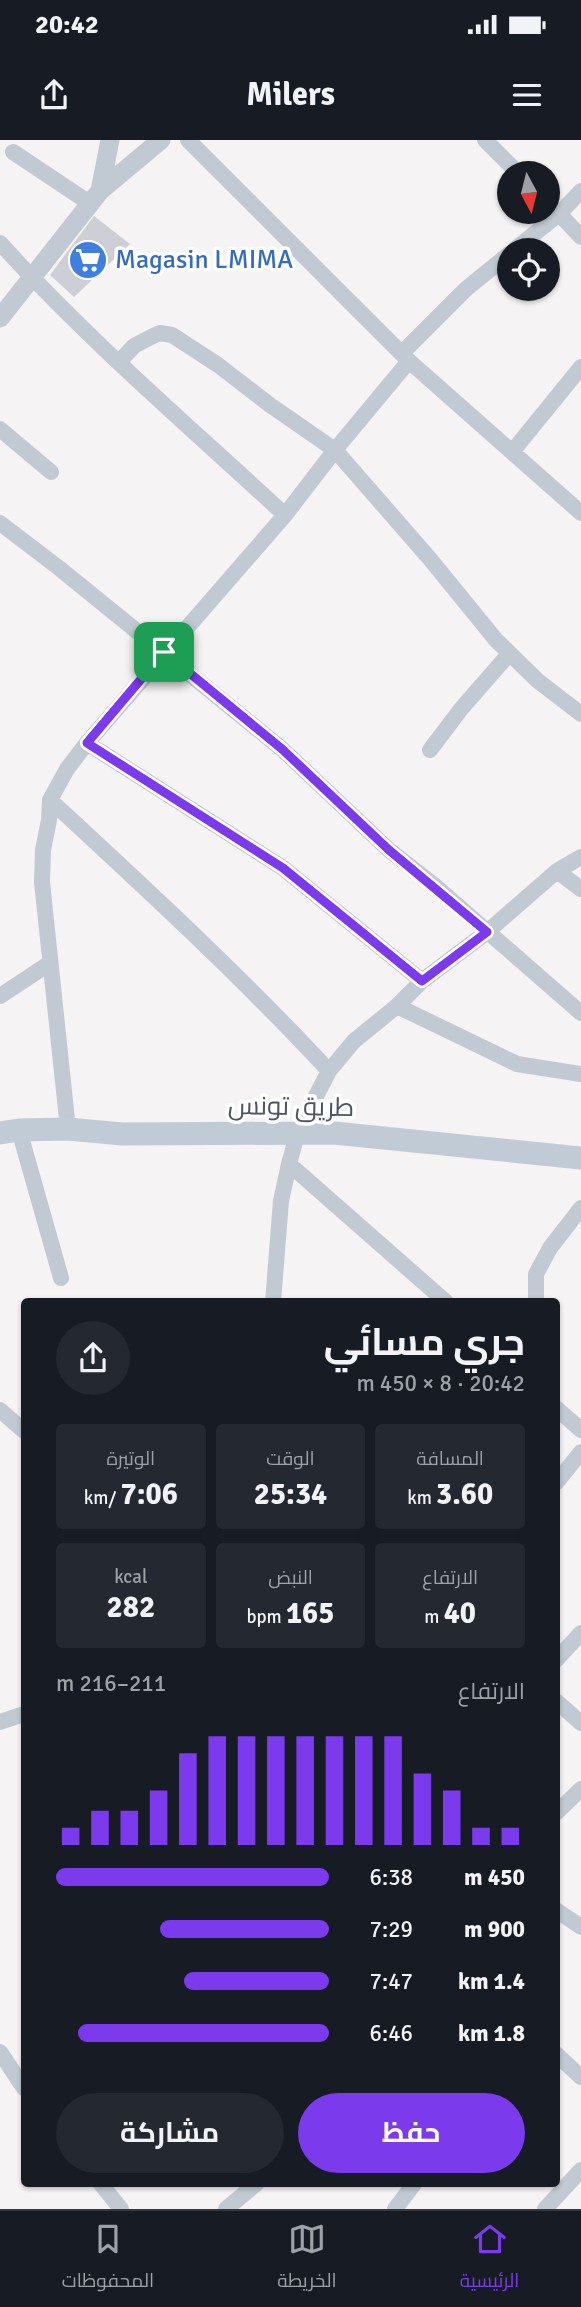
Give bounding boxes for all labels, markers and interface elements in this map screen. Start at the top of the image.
text: 20:42 [35,9,99,41]
text: Milers [246,75,335,114]
icon: share [35,76,73,114]
icon: menu [508,76,546,114]
north arrow [497,161,560,224]
map controls [497,161,560,301]
button: locate [497,238,560,301]
supermarket icon: Magasin LMIMA [67,239,109,281]
place label: Magasin LMIMA [115,244,293,276]
pin [134,622,194,682]
icon: arrive [145,633,183,671]
street label: طريق تونس [227,1090,355,1124]
text: جري مسائي [324,1319,525,1366]
button: share [56,1321,130,1395]
text: 20:42 · 8 × 450 m [356,1369,525,1398]
text: الوتيرة [106,1447,155,1471]
text: الوقت [266,1447,315,1471]
text: المسافة [416,1447,484,1471]
text: 7:06 [121,1476,178,1513]
text: 25:34 [254,1476,327,1513]
text: 3.60 [436,1476,493,1513]
text: /km [84,1486,121,1510]
text: km [407,1486,436,1510]
text: kcal [114,1565,148,1589]
text: النبض [268,1566,313,1590]
text: الارتفاع [422,1566,478,1590]
text: 282 [107,1589,155,1626]
text: 165 [286,1595,335,1632]
text: 40 [444,1595,476,1632]
text: bpm [246,1605,286,1629]
text: m [424,1605,444,1629]
text: 211–216 m [56,1669,166,1698]
text: الارتفاع [458,1677,525,1706]
text: 6:38 [370,1863,413,1892]
text: 450 m [464,1863,525,1892]
text: 7:29 [370,1915,413,1944]
text: 900 m [464,1915,525,1944]
text: 7:47 [370,1967,413,1996]
text: 1.4 km [458,1967,525,1996]
text: 6:46 [370,2019,413,2048]
text: 1.8 km [458,2019,525,2048]
button: مشاركة [56,2093,284,2173]
button: حفظ [298,2093,525,2173]
tab: المحفوظات [62,2220,154,2298]
tab: الخريطة [277,2220,337,2298]
tab: الرئيسية [460,2220,519,2298]

